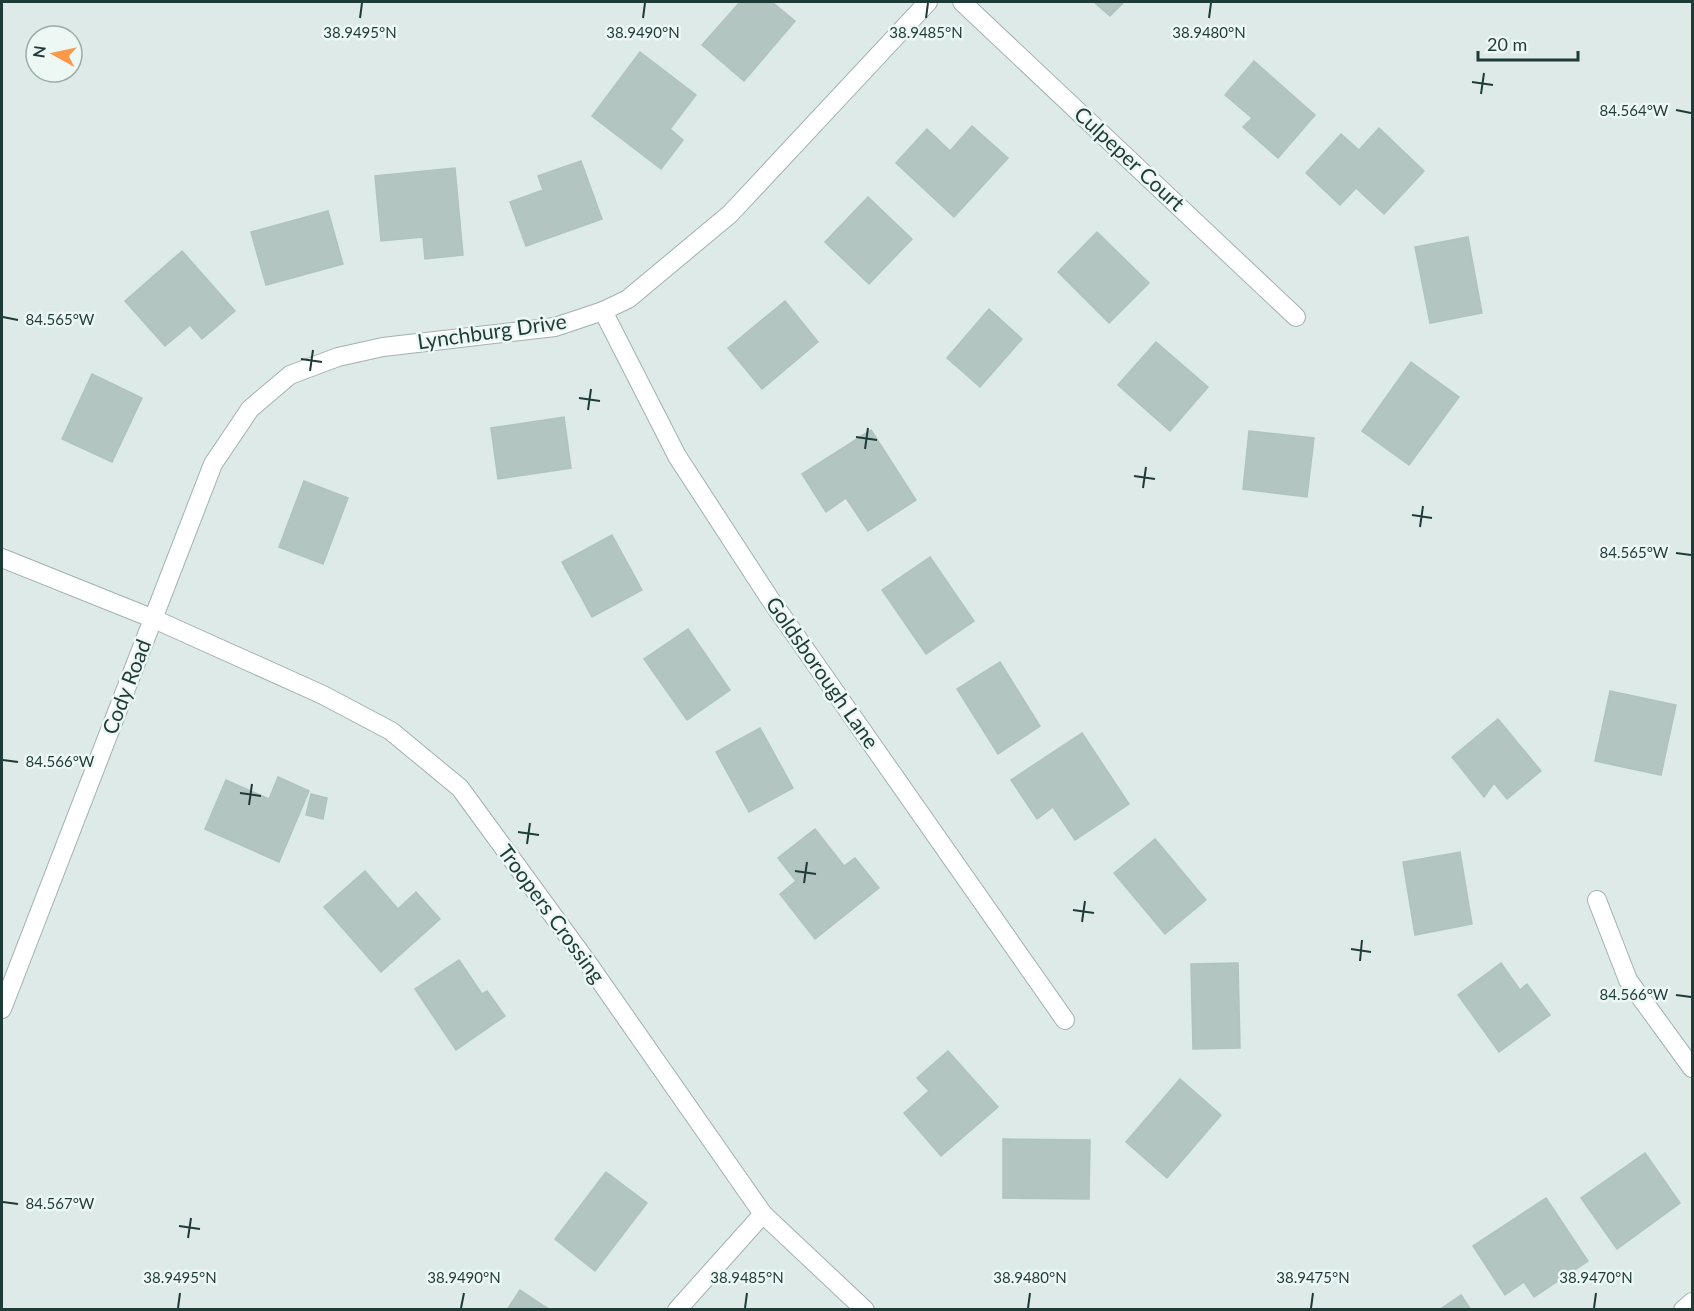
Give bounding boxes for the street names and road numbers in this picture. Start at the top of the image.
street label: Culpeper Court [1070,101,1191,216]
street label: Lynchburg Drive [416,308,568,353]
street label: Goldsborough Lane [762,591,885,753]
street label: Cody Road [96,635,155,738]
street label: Troopers Crossing [494,839,611,987]

